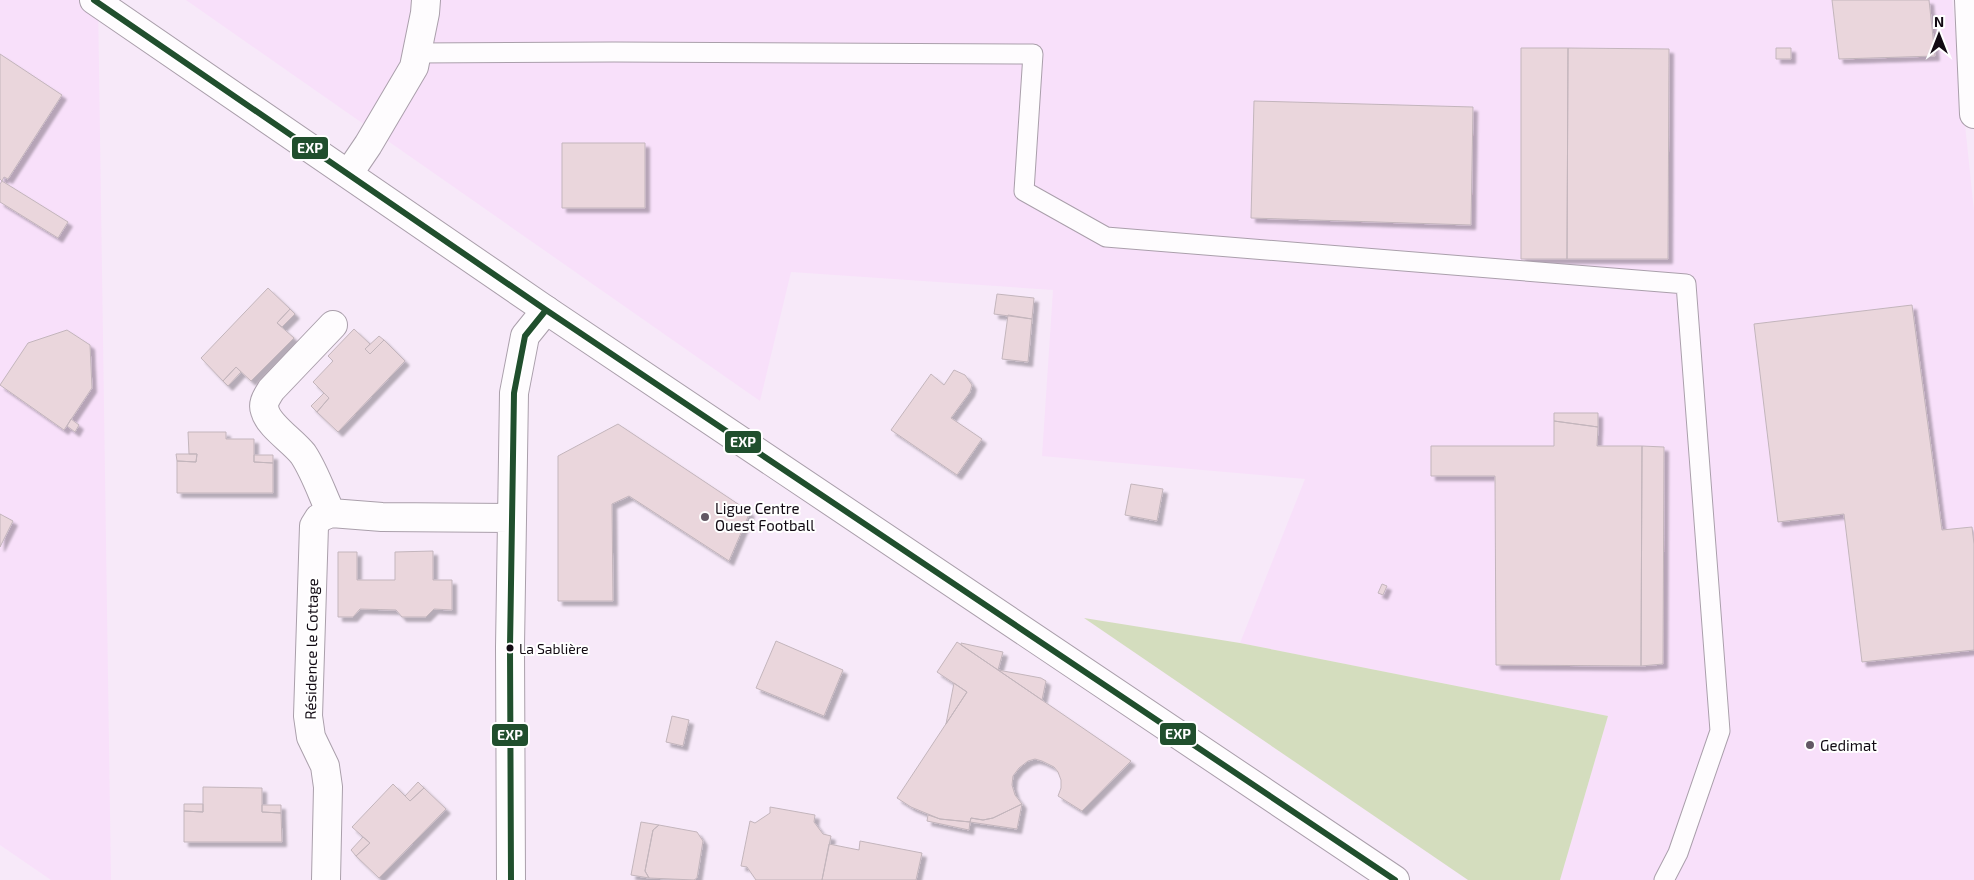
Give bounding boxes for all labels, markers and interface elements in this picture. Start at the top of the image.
north arrow [1914,10,1964,60]
text: N [1934,13,1944,30]
line badge: EXP [291,136,329,160]
text: EXP [297,139,323,156]
line badge: EXP [724,430,762,454]
text: EXP [730,433,756,450]
place label: Ligue Centre Ouest Football [715,499,815,534]
marker: Ligue Centre Ouest Football [699,511,711,523]
street label: Résidence le Cottage [301,578,321,720]
place label: La Sablière [519,640,589,657]
marker: La Sablière [505,643,515,653]
line badge: EXP [1159,722,1197,746]
line badge: EXP [491,723,529,747]
text: EXP [1165,725,1191,742]
text: EXP [497,726,523,743]
place label: Gedimat [1820,736,1877,754]
marker: Gedimat [1804,739,1816,751]

